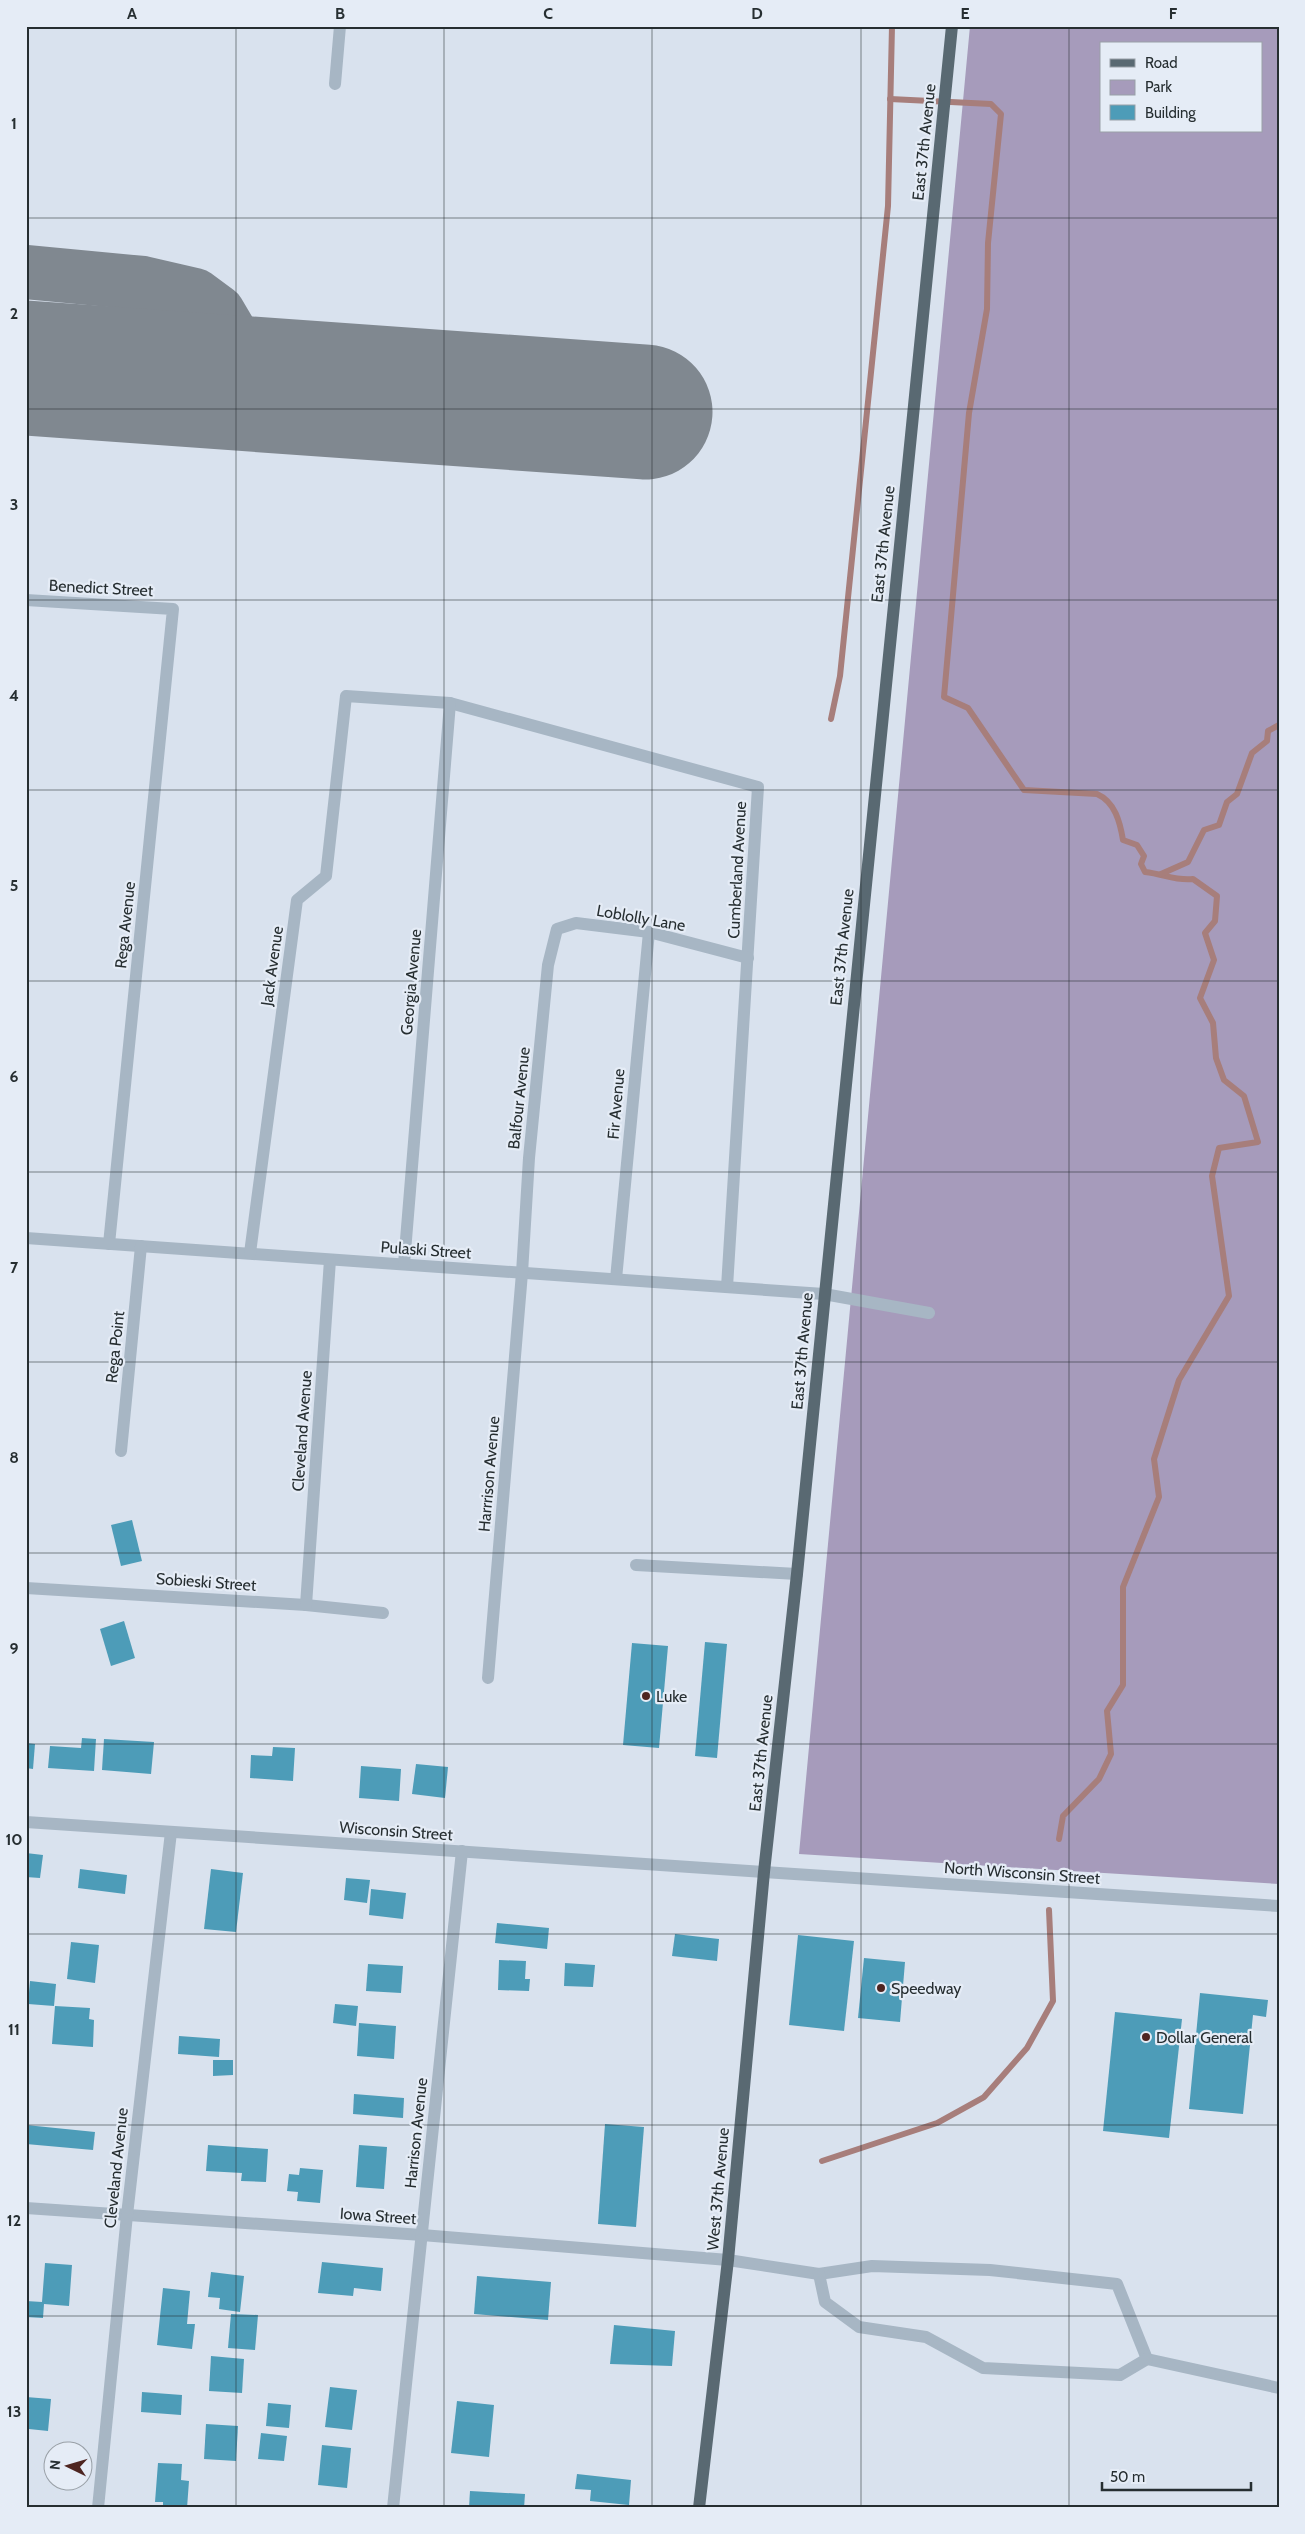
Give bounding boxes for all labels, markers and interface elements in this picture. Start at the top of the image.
text: A [127,4,137,23]
text: B [335,4,345,23]
text: C [543,4,553,23]
text: D [751,4,763,23]
text: E [960,4,970,23]
text: F [1169,4,1178,23]
legend [1100,42,1262,132]
text: Road [1145,54,1178,72]
text: Park [1145,78,1172,96]
street label: East 37th Avenue [908,83,940,201]
text: Building [1145,104,1196,122]
text: 1 [11,114,17,133]
text: 2 [10,304,18,323]
street label: East 37th Avenue [867,485,899,603]
text: 3 [10,495,18,514]
street label: Benedict Street [48,576,154,600]
text: 4 [9,686,19,705]
street label: Cumberland Avenue [724,801,750,939]
text: 5 [10,876,18,895]
street label: Rega Avenue [111,880,139,970]
street label: East 37th Avenue [826,888,858,1006]
street label: Loblolly Lane [595,901,687,935]
street label: Jack Avenue [257,925,287,1008]
street label: Georgia Avenue [397,928,425,1036]
street label: Balfour Avenue [504,1046,534,1150]
text: 6 [10,1067,19,1086]
street label: Fir Avenue [603,1068,629,1140]
street label: Pulaski Street [380,1237,473,1263]
text: 7 [10,1258,19,1277]
street label: East 37th Avenue [787,1292,817,1410]
street label: Rega Point [102,1310,128,1384]
street label: Cleveland Avenue [288,1370,316,1492]
street label: Harrrison Avenue [474,1415,504,1533]
text: 8 [9,1448,19,1467]
street label: Sobieski Street [155,1569,257,1595]
text: 9 [10,1639,19,1658]
place label: Luke [656,1687,687,1706]
marker: Luke [640,1690,652,1702]
street label: East 37th Avenue [745,1694,777,1812]
street label: Wisconsin Street [339,1818,454,1844]
text: 10 [5,1830,23,1849]
street label: North Wisconsin Street [943,1858,1101,1888]
place label: Speedway [891,1979,961,1998]
marker: Speedway [875,1982,887,1994]
text: 11 [8,2020,20,2039]
place label: Dollar General [1156,2028,1253,2047]
marker: Dollar General [1140,2031,1152,2043]
street label: Harrison Avenue [401,2077,431,2189]
street label: Cleveland Avenue [100,2107,132,2229]
street label: West 37th Avenue [703,2127,733,2251]
street label: Iowa Street [339,2204,417,2228]
text: 12 [7,2211,21,2230]
text: 13 [7,2402,21,2421]
north arrow [42,2442,92,2492]
text: N [46,2459,64,2471]
scale bar [1102,2459,1251,2491]
text: 50 m [1110,2468,1145,2486]

